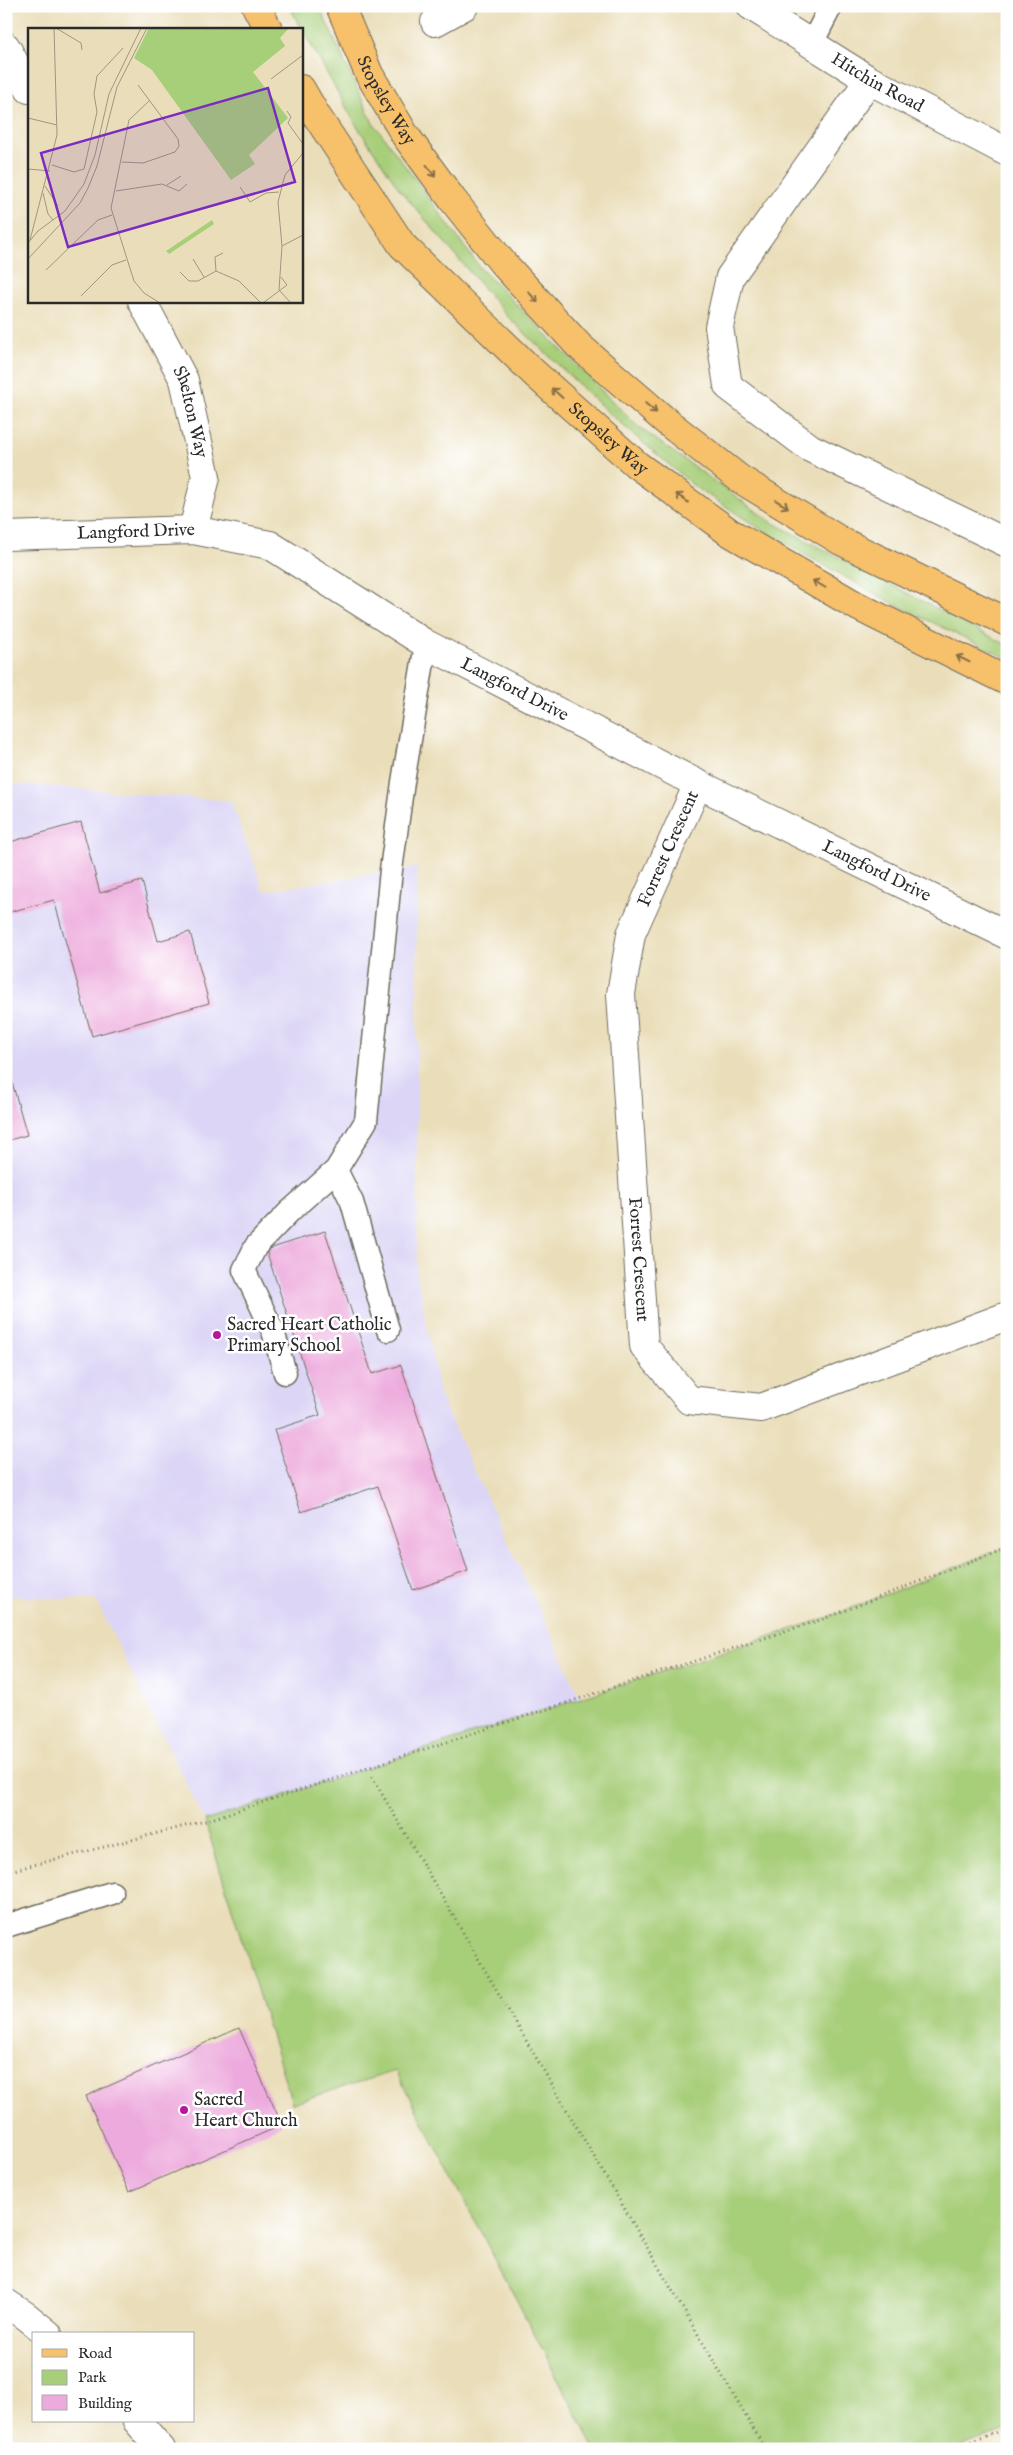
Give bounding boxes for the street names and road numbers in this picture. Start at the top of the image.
street label: Hitchin Road [827,48,928,118]
street label: Stopsley Way [351,52,420,150]
street label: Shelton Way [167,362,213,460]
street label: Stopsley Way [563,397,653,481]
street label: Langford Drive [77,518,195,545]
street label: Langford Drive [457,652,572,727]
street label: Forrest Crescent [633,787,705,911]
street label: Langford Drive [818,835,935,908]
street label: Forrest Crescent [623,1196,654,1322]

